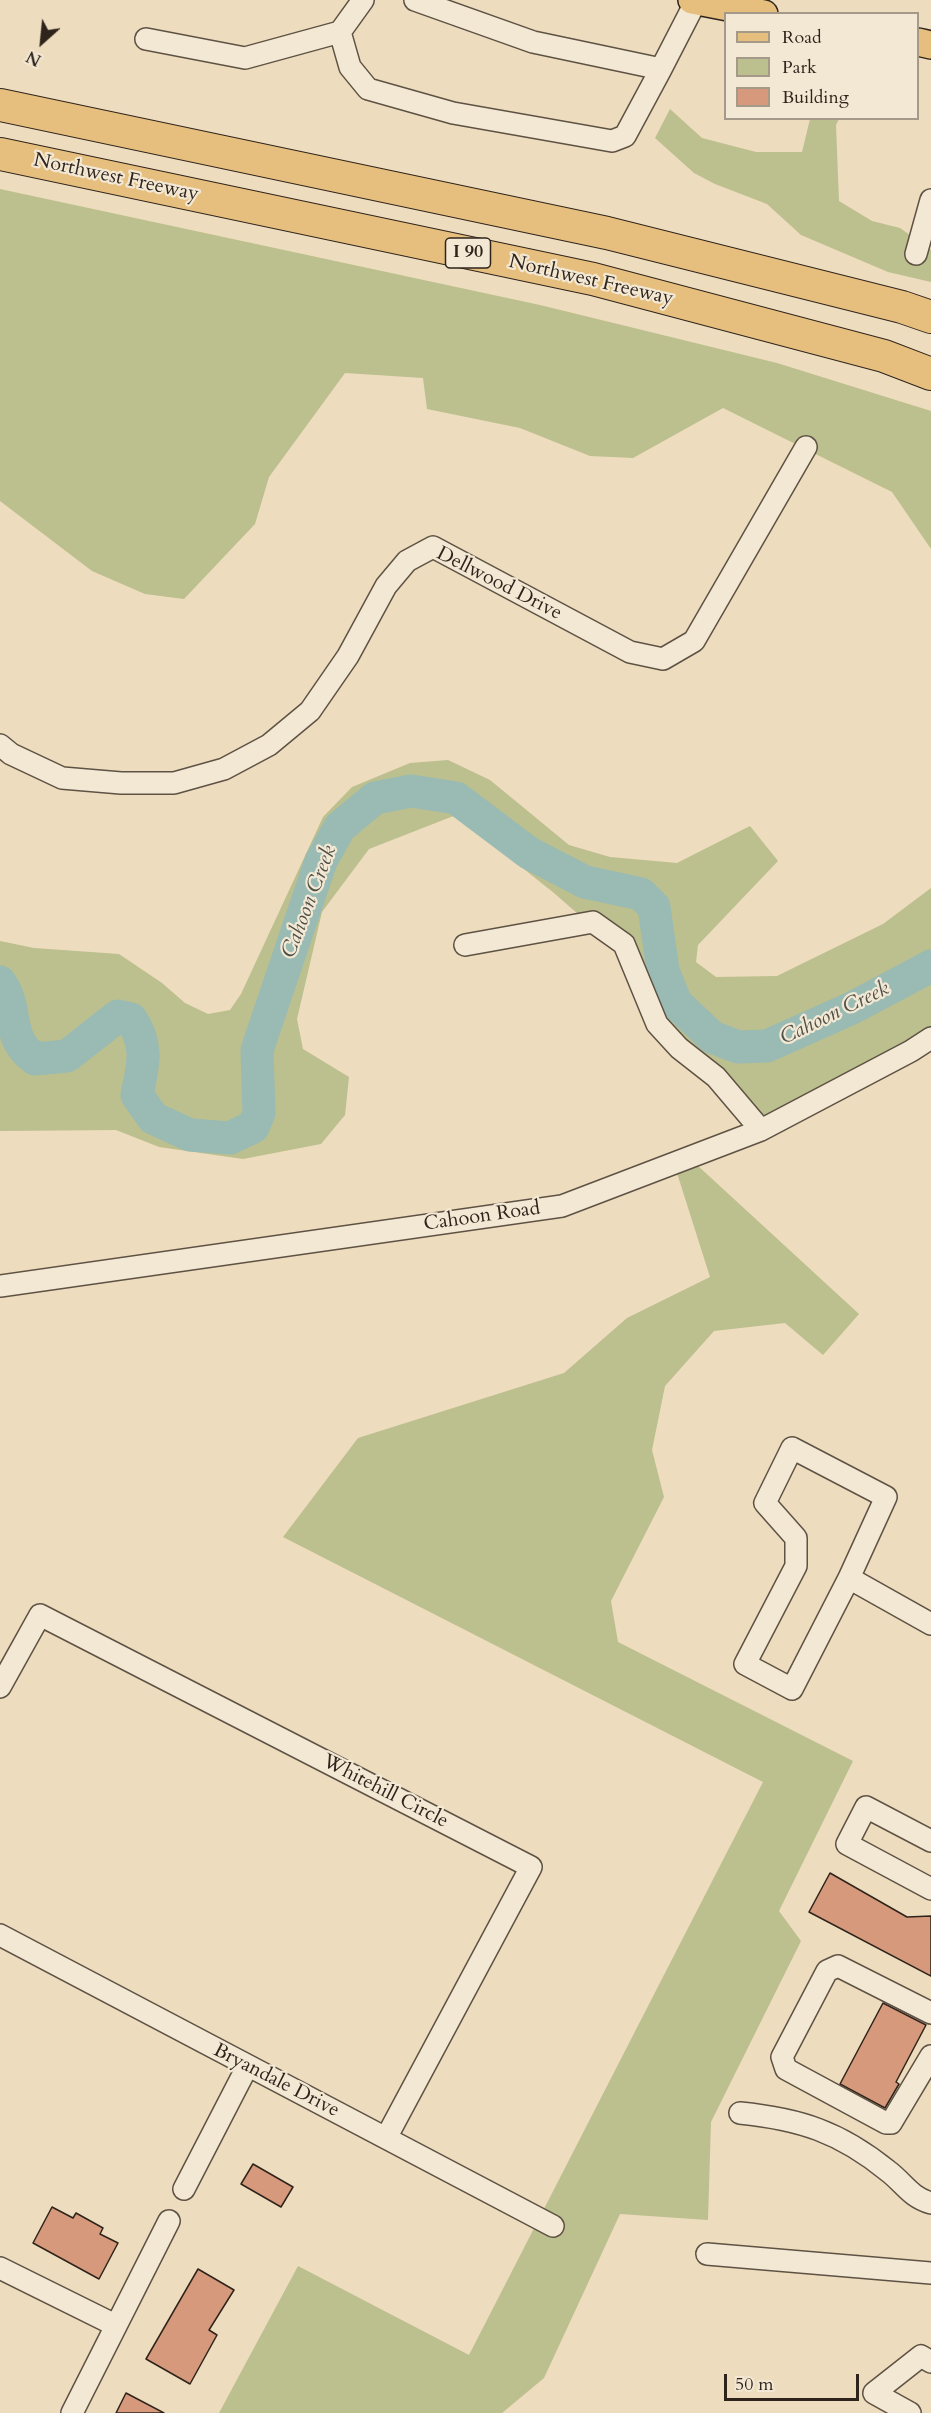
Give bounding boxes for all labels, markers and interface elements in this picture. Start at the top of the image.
north arrow [12,12,72,72]
legend [724,12,919,120]
text: Road [782,25,822,50]
text: N [23,45,45,71]
text: Park [782,55,817,80]
text: Building [782,85,849,110]
street label: Northwest Freeway [31,149,201,207]
road number: I 90 [446,238,490,268]
street label: Northwest Freeway [506,250,676,312]
street label: Dellwood Drive [432,542,566,626]
water label: Cahoon Creek [277,842,343,962]
water label: Cahoon Creek [776,977,894,1051]
street label: Cahoon Road [422,1197,542,1237]
street label: Whitehill Circle [318,1750,452,1834]
street label: Bryandale Drive [209,2039,343,2123]
scale bar [727,2362,862,2400]
text: 50 m [735,2372,774,2397]

